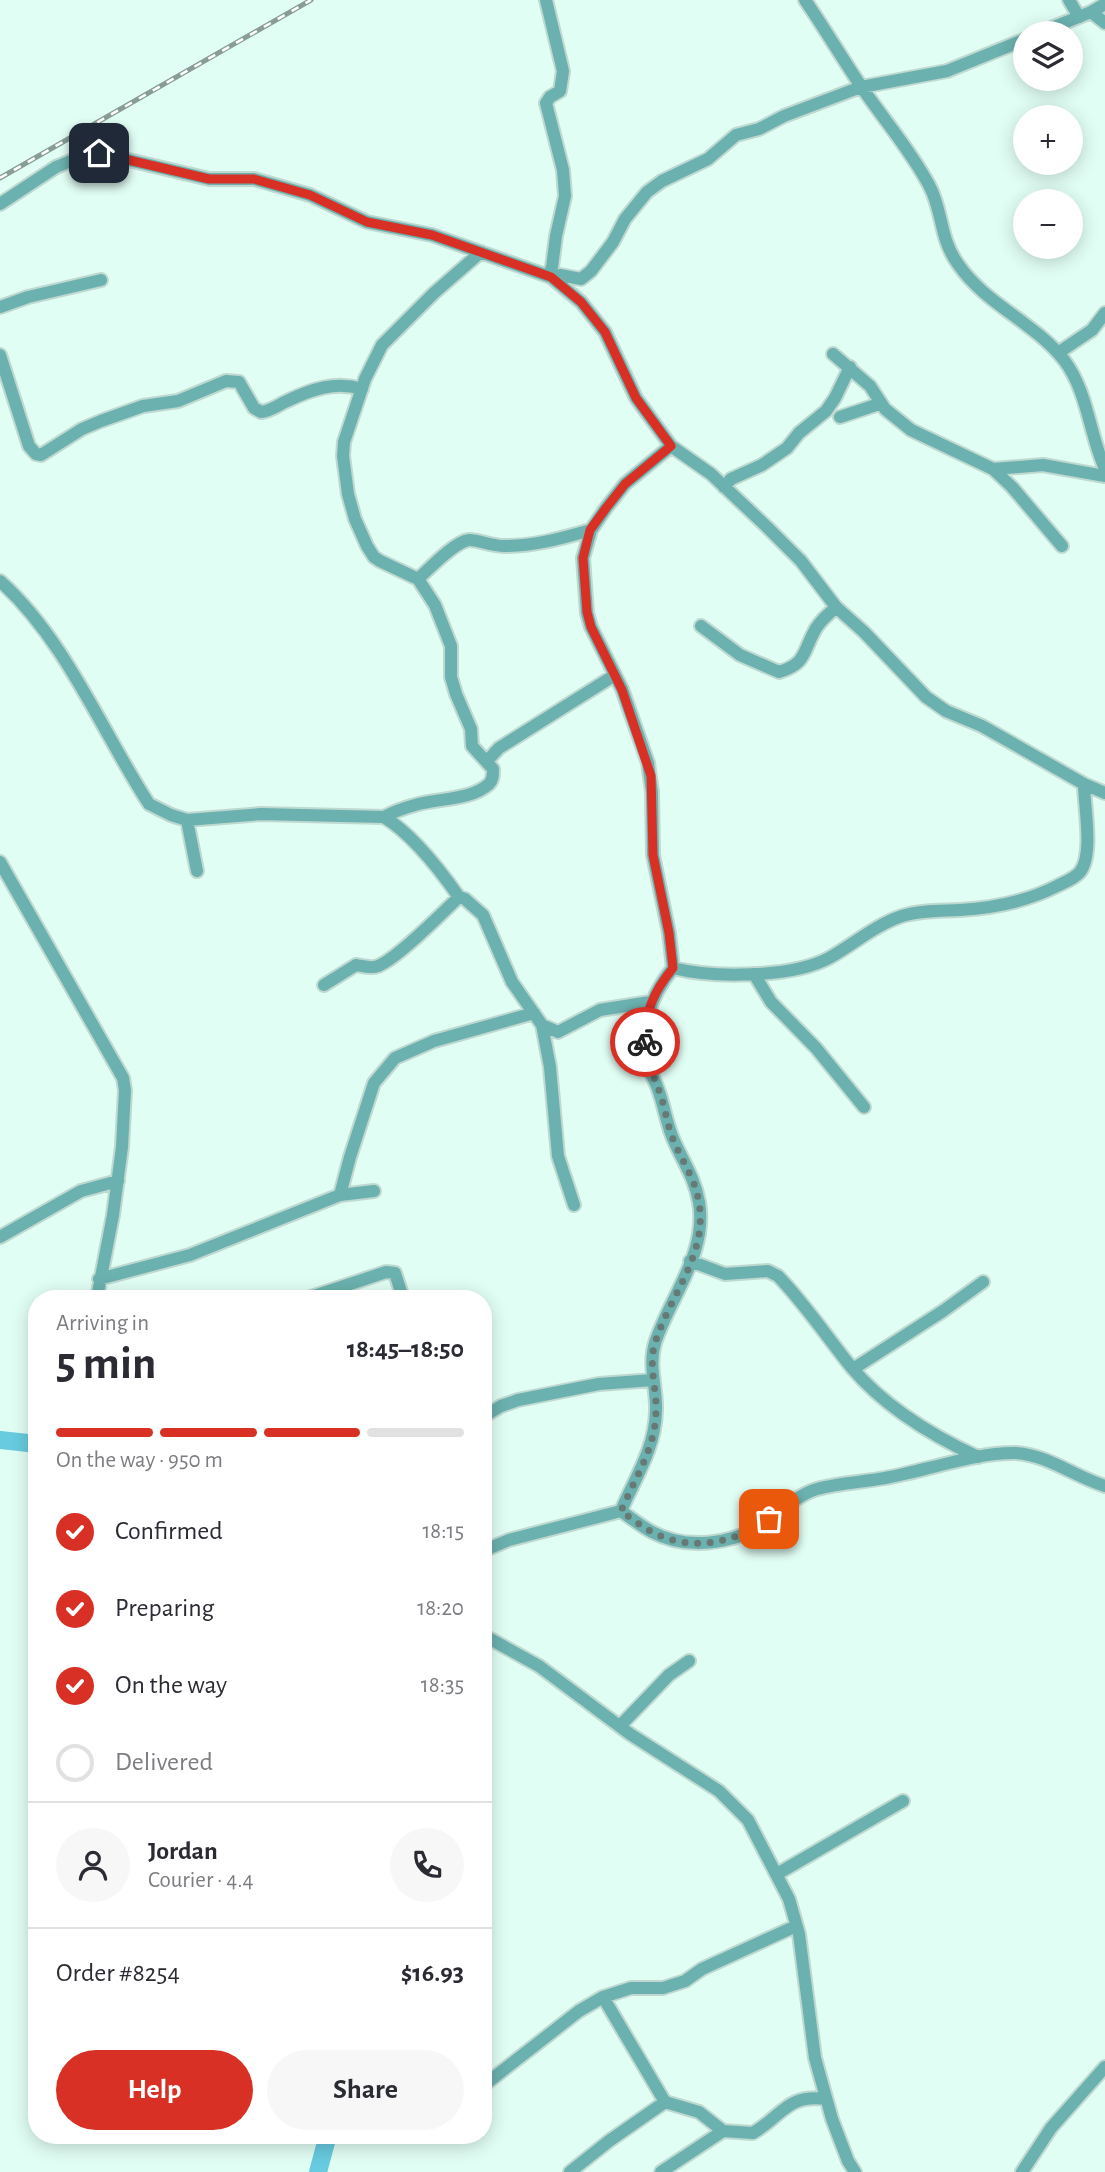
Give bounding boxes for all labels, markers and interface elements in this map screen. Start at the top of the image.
map controls [1013,21,1083,259]
button: layers [1013,21,1083,91]
button: + [1013,105,1083,175]
pin [69,123,129,183]
icon: home [80,134,118,172]
button: − [1013,189,1083,259]
courier [610,1007,680,1077]
icon: bike [626,1023,664,1061]
text: Arriving in [56,1312,149,1335]
text: 18:45–18:50 [347,1336,464,1362]
text: 5 min [56,1341,156,1387]
text: On the way · 950 m [56,1449,223,1472]
pin [739,1489,799,1549]
icon: bag [750,1500,788,1538]
icon: check [56,1513,94,1551]
text: Confirmed [115,1518,223,1544]
text: 18:15 [422,1520,464,1543]
icon: check [56,1590,94,1628]
text: Preparing [115,1595,214,1621]
text: 18:20 [417,1597,464,1620]
icon: check [56,1667,94,1705]
text: On the way [115,1672,227,1698]
text: 18:35 [421,1674,464,1697]
text: Delivered [115,1749,213,1775]
button: person [56,1828,130,1902]
button: phone [390,1828,464,1902]
text: Jordan [148,1838,218,1864]
text: Courier · 4.4 [148,1869,254,1892]
text: Order #8254 [56,1960,180,1986]
text: $16.93 [401,1960,464,1986]
button: Help [56,2050,253,2130]
button: Share [267,2050,464,2130]

